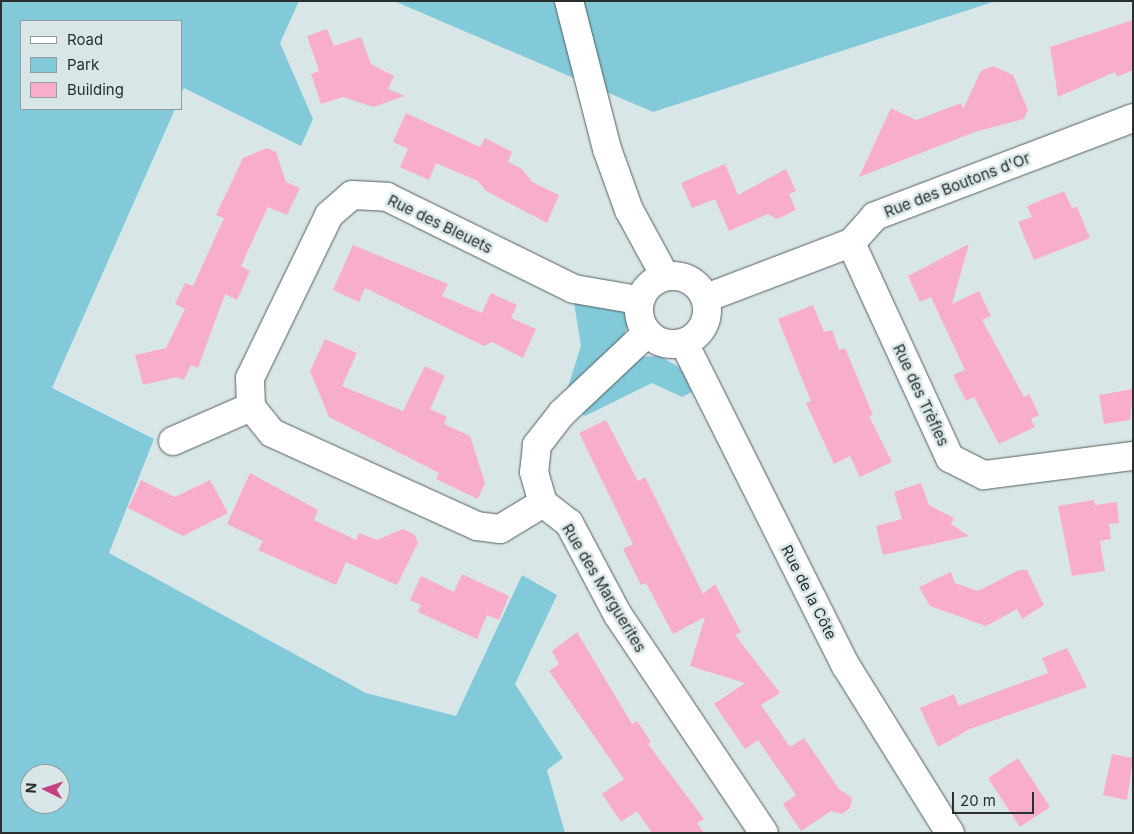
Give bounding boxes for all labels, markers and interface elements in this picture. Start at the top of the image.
legend [20,20,182,110]
text: Road [67,30,103,49]
text: Park [67,55,99,74]
text: Building [67,80,124,99]
street label: Rue des Boutons d'Or [882,149,1032,221]
street label: Rue des Bleuets [385,191,495,257]
street label: Rue des Trèfles [890,341,952,449]
street label: Rue des Marguerites [559,521,649,655]
street label: Rue de la Côte [778,542,840,642]
north arrow [20,764,70,814]
text: N [22,782,39,794]
scale bar [954,782,1036,814]
text: 20 m [960,791,996,810]

